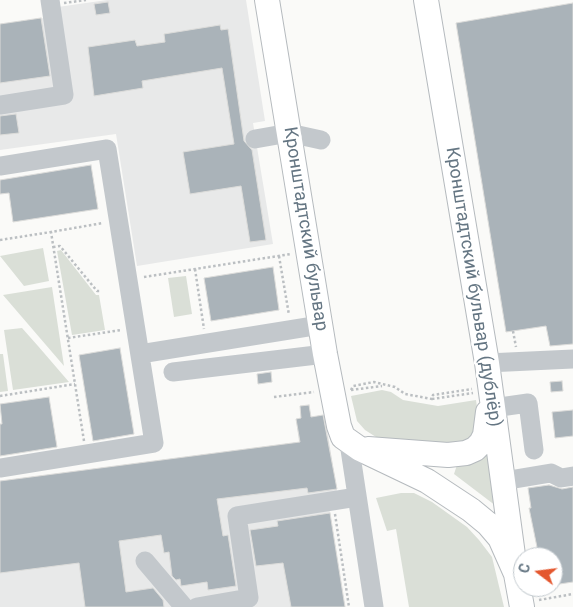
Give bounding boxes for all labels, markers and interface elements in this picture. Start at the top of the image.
street label: Кронштадтский бульвар [278,125,332,333]
street label: Кронштадтский бульвар (дублёр) [440,146,506,428]
north arrow [513,547,563,597]
text: С [516,562,533,575]

